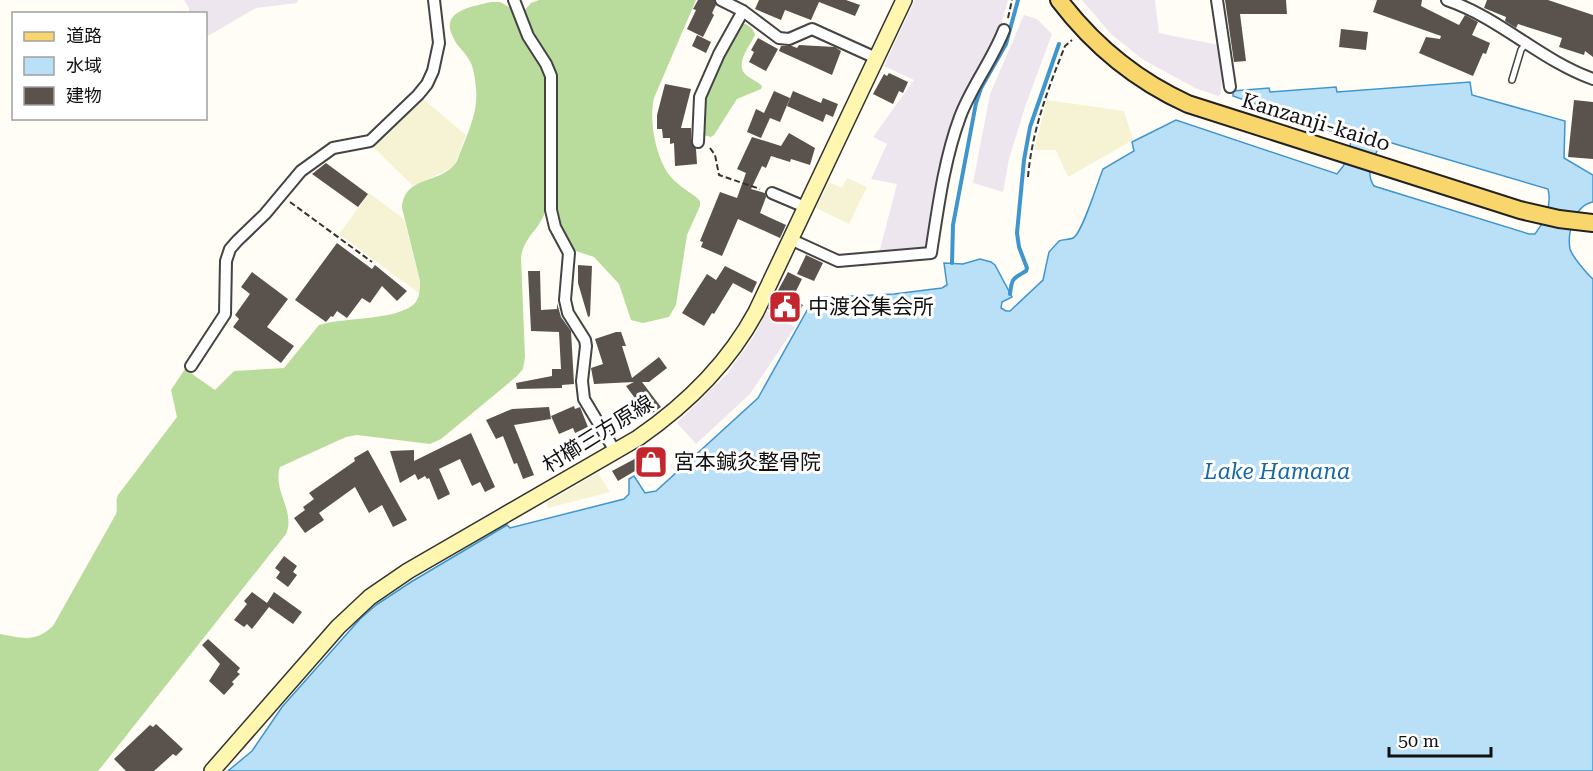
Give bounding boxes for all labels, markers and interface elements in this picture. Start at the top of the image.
legend [12,12,207,120]
text: 道路 [66,25,102,46]
text: 水域 [66,55,102,76]
text: 建物 [66,85,102,106]
street label: Kanzanji-kaido [1239,88,1393,156]
public building icon: 中渡谷集会所 [767,289,803,325]
place label: 中渡谷集会所 [808,295,934,319]
street label: 村櫛三方原線 [538,390,658,478]
shop icon: 宮本鍼灸整骨院 [633,444,669,480]
place label: 宮本鍼灸整骨院 [674,450,821,474]
water label: Lake Hamana [1203,459,1350,484]
scale bar [1389,720,1491,758]
text: 50 m [1398,730,1439,751]

